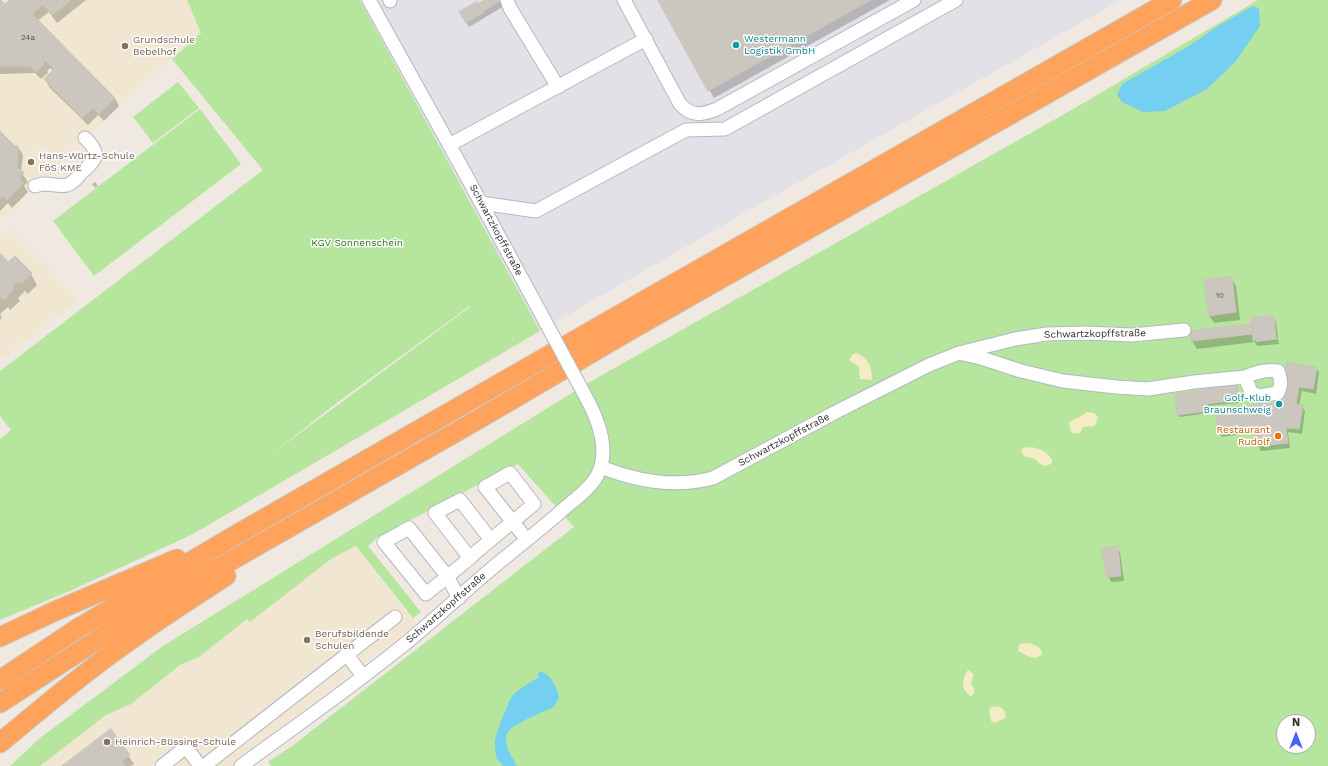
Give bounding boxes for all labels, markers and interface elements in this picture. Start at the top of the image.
house number: 24a [21,33,35,43]
place label: Westermann Logistik GmbH [744,33,815,56]
place label: Grundschule Bebelhof [133,34,195,58]
marker: Westermann Logistik GmbH [731,40,741,50]
marker: Grundschule Bebelhof [120,41,130,51]
place label: Hans-Würtz-Schule FöS KME [39,150,135,174]
marker: Hans-Würtz-Schule FöS KME [26,157,36,167]
street label: Schwartzkopffstraße [467,182,525,278]
park label: KGV Sonnenschein [311,237,403,249]
house number: 10 [1216,291,1224,301]
street label: Schwartzkopffstraße [1044,327,1146,341]
place label: Golf-Klub Braunschweig [1204,392,1271,416]
marker: Golf-Klub Braunschweig [1274,399,1284,409]
street label: Schwartzkopffstraße [736,411,832,469]
place label: Restaurant Rudolf [1217,424,1270,448]
marker: Restaurant Rudolf [1273,431,1283,441]
street label: Schwartzkopffstraße [404,570,488,646]
place label: Berufsbildende Schulen [315,628,389,652]
marker: Berufsbildende Schulen [302,635,312,645]
north arrow [1276,714,1316,754]
text: N [1292,716,1300,729]
place label: Heinrich-Büssing-Schule [115,736,236,748]
marker: Heinrich-Büssing-Schule [102,737,112,747]

